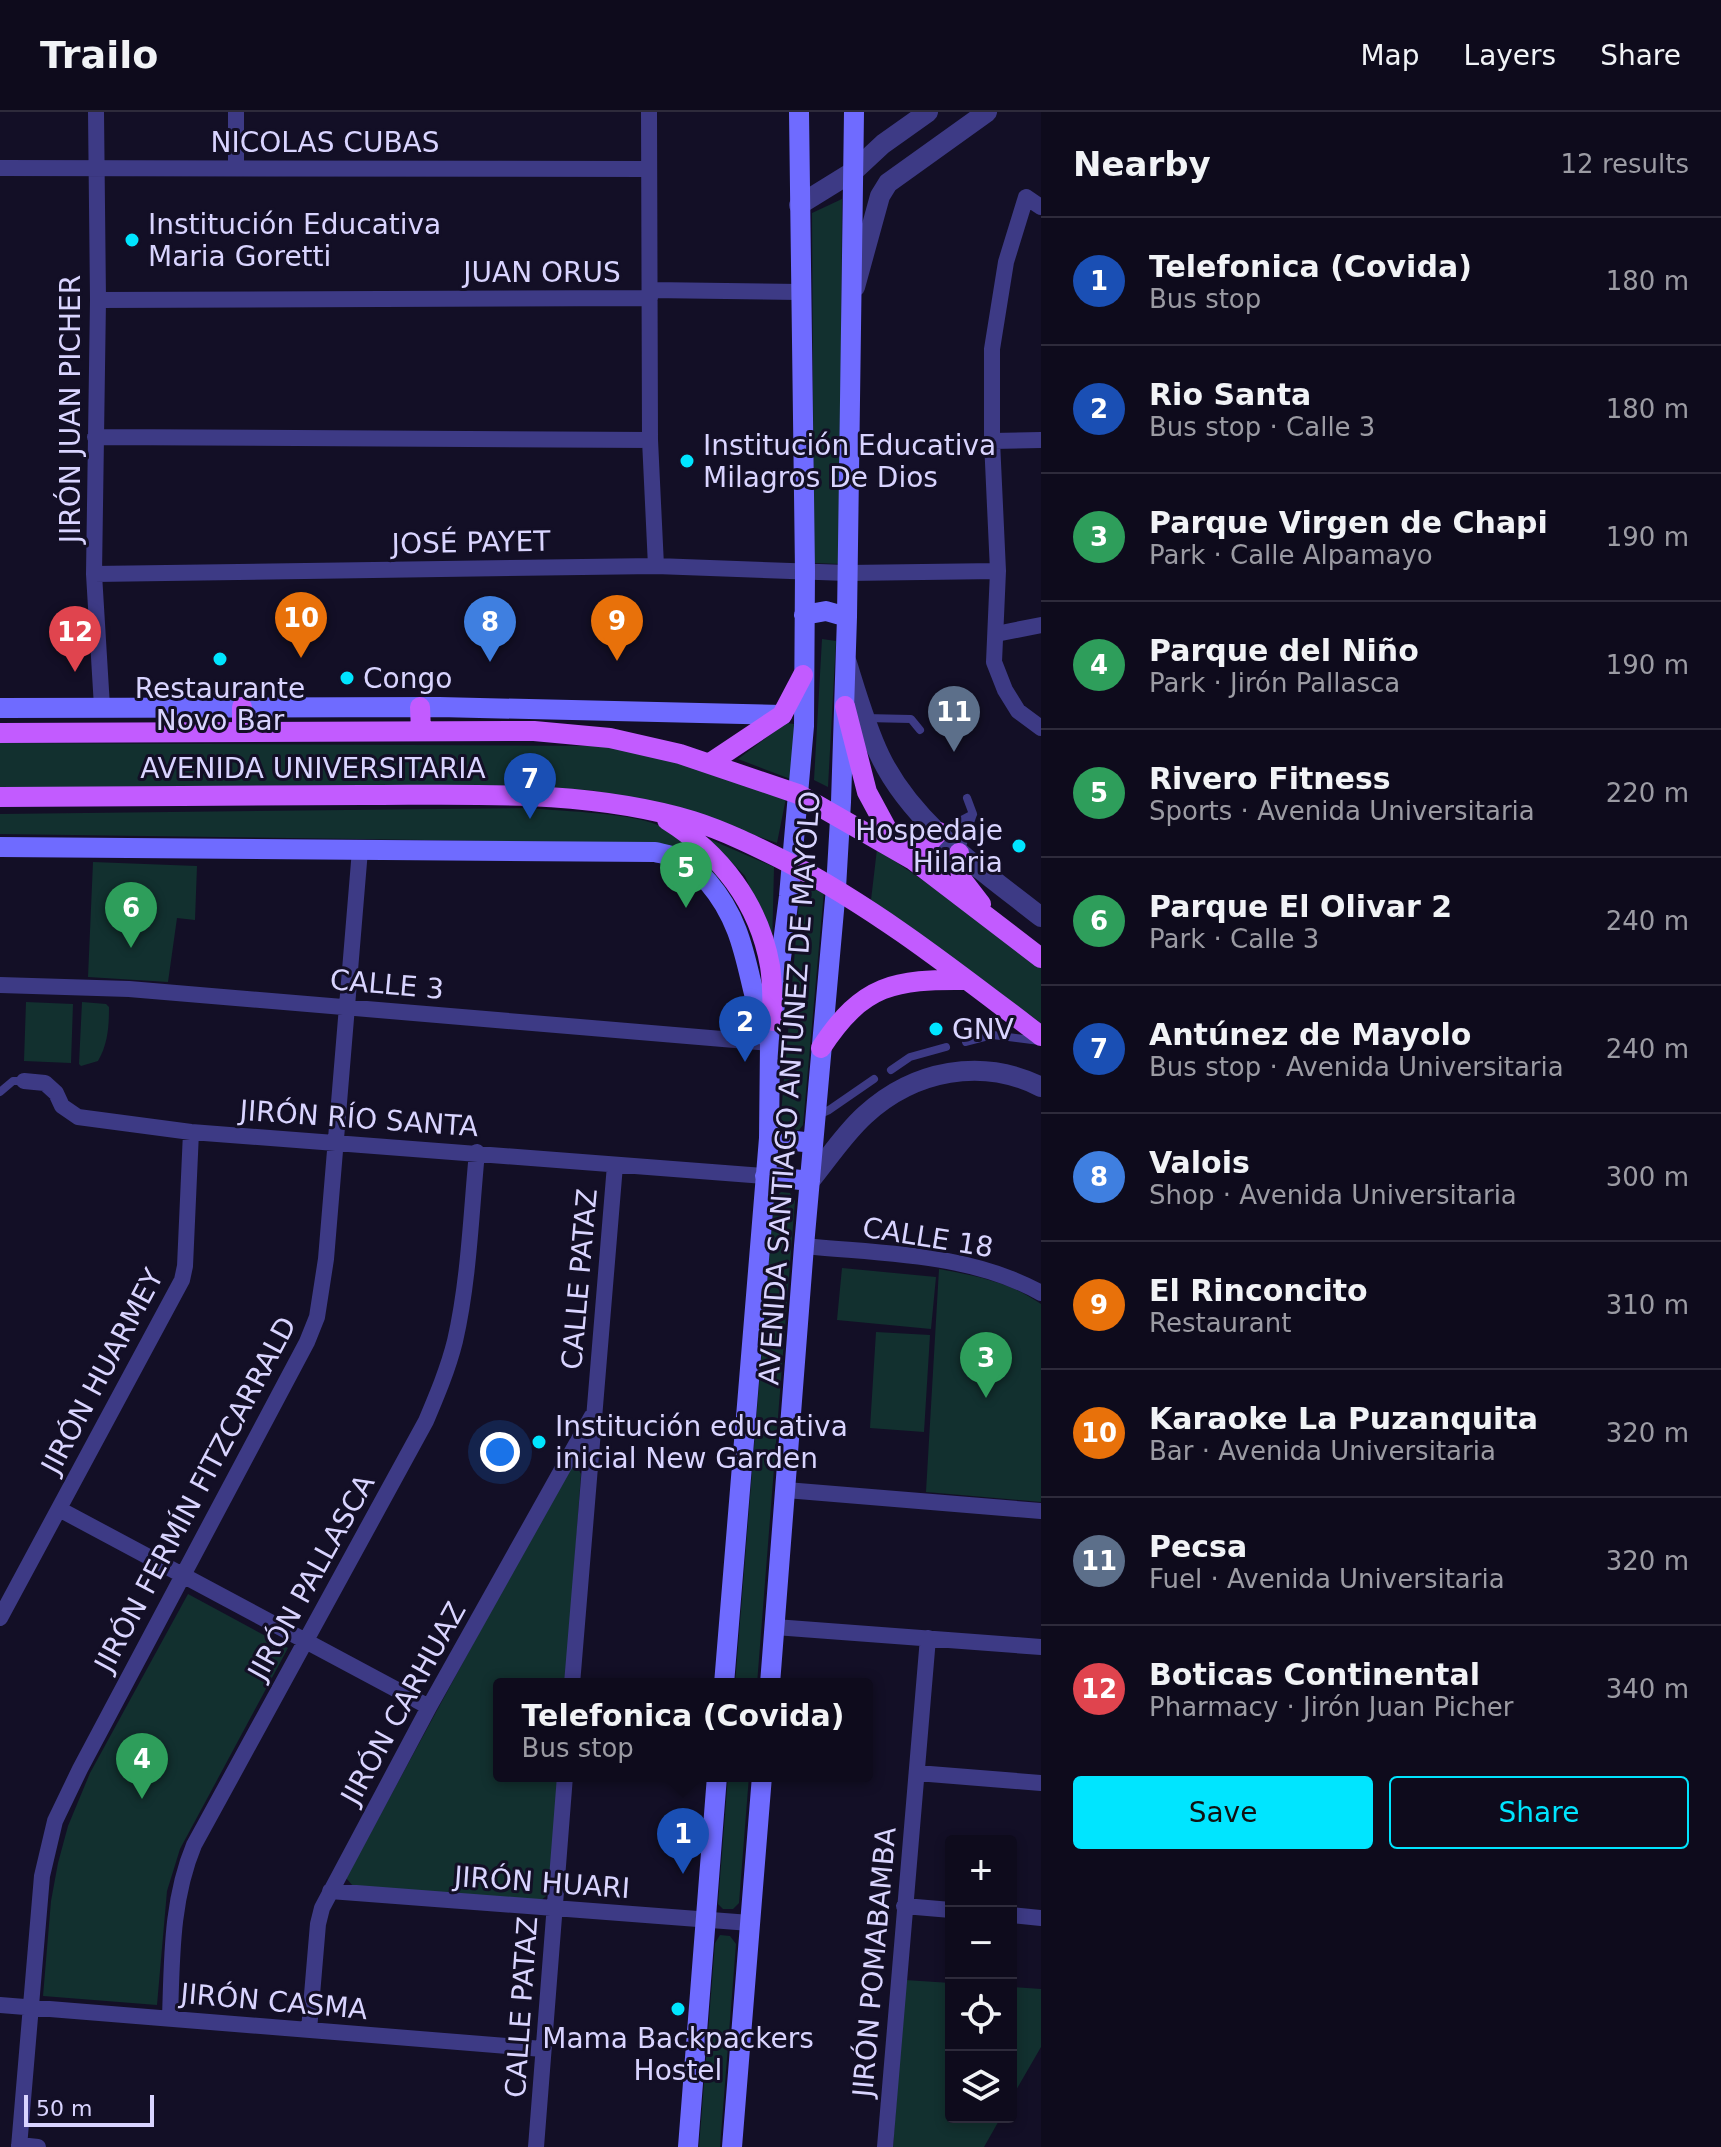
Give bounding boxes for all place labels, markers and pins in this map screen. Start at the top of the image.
place label: Institución Educativa Maria Goretti [148,208,441,273]
marker: Institución Educativa Maria Goretti [123,231,141,249]
place label: Institución Educativa Milagros De Dios [703,429,996,494]
marker: Institución Educativa Milagros De Dios [678,452,696,470]
pin: 10 [275,592,327,658]
pin: 9 [591,595,643,661]
pin: 8 [464,596,516,662]
pin: 12 [49,606,101,672]
marker: Restaurante Novo Bar [211,650,229,668]
place label: Congo [363,662,452,695]
marker: Congo [338,669,356,687]
place label: Restaurante Novo Bar [135,672,305,737]
pin: 11 [928,686,980,752]
pin: 7 [504,753,556,819]
place label: Hospedaje Hilaria [855,814,1003,879]
marker: Hospedaje Hilaria [1010,837,1028,855]
pin: 5 [660,842,712,908]
pin: 6 [105,882,157,948]
pin: 2 [719,996,771,1062]
place label: GNV [952,1013,1014,1046]
marker: GNV [927,1020,945,1038]
pin: 3 [960,1332,1012,1398]
place label: Institución educativa inicial New Garden [555,1410,848,1475]
marker: Institución educativa inicial New Garden [530,1433,548,1451]
pin: 4 [116,1733,168,1799]
pin: 1 [657,1808,709,1874]
marker: Mama Backpackers Hostel [669,2000,687,2018]
place label: Mama Backpackers Hostel [542,2022,814,2087]

